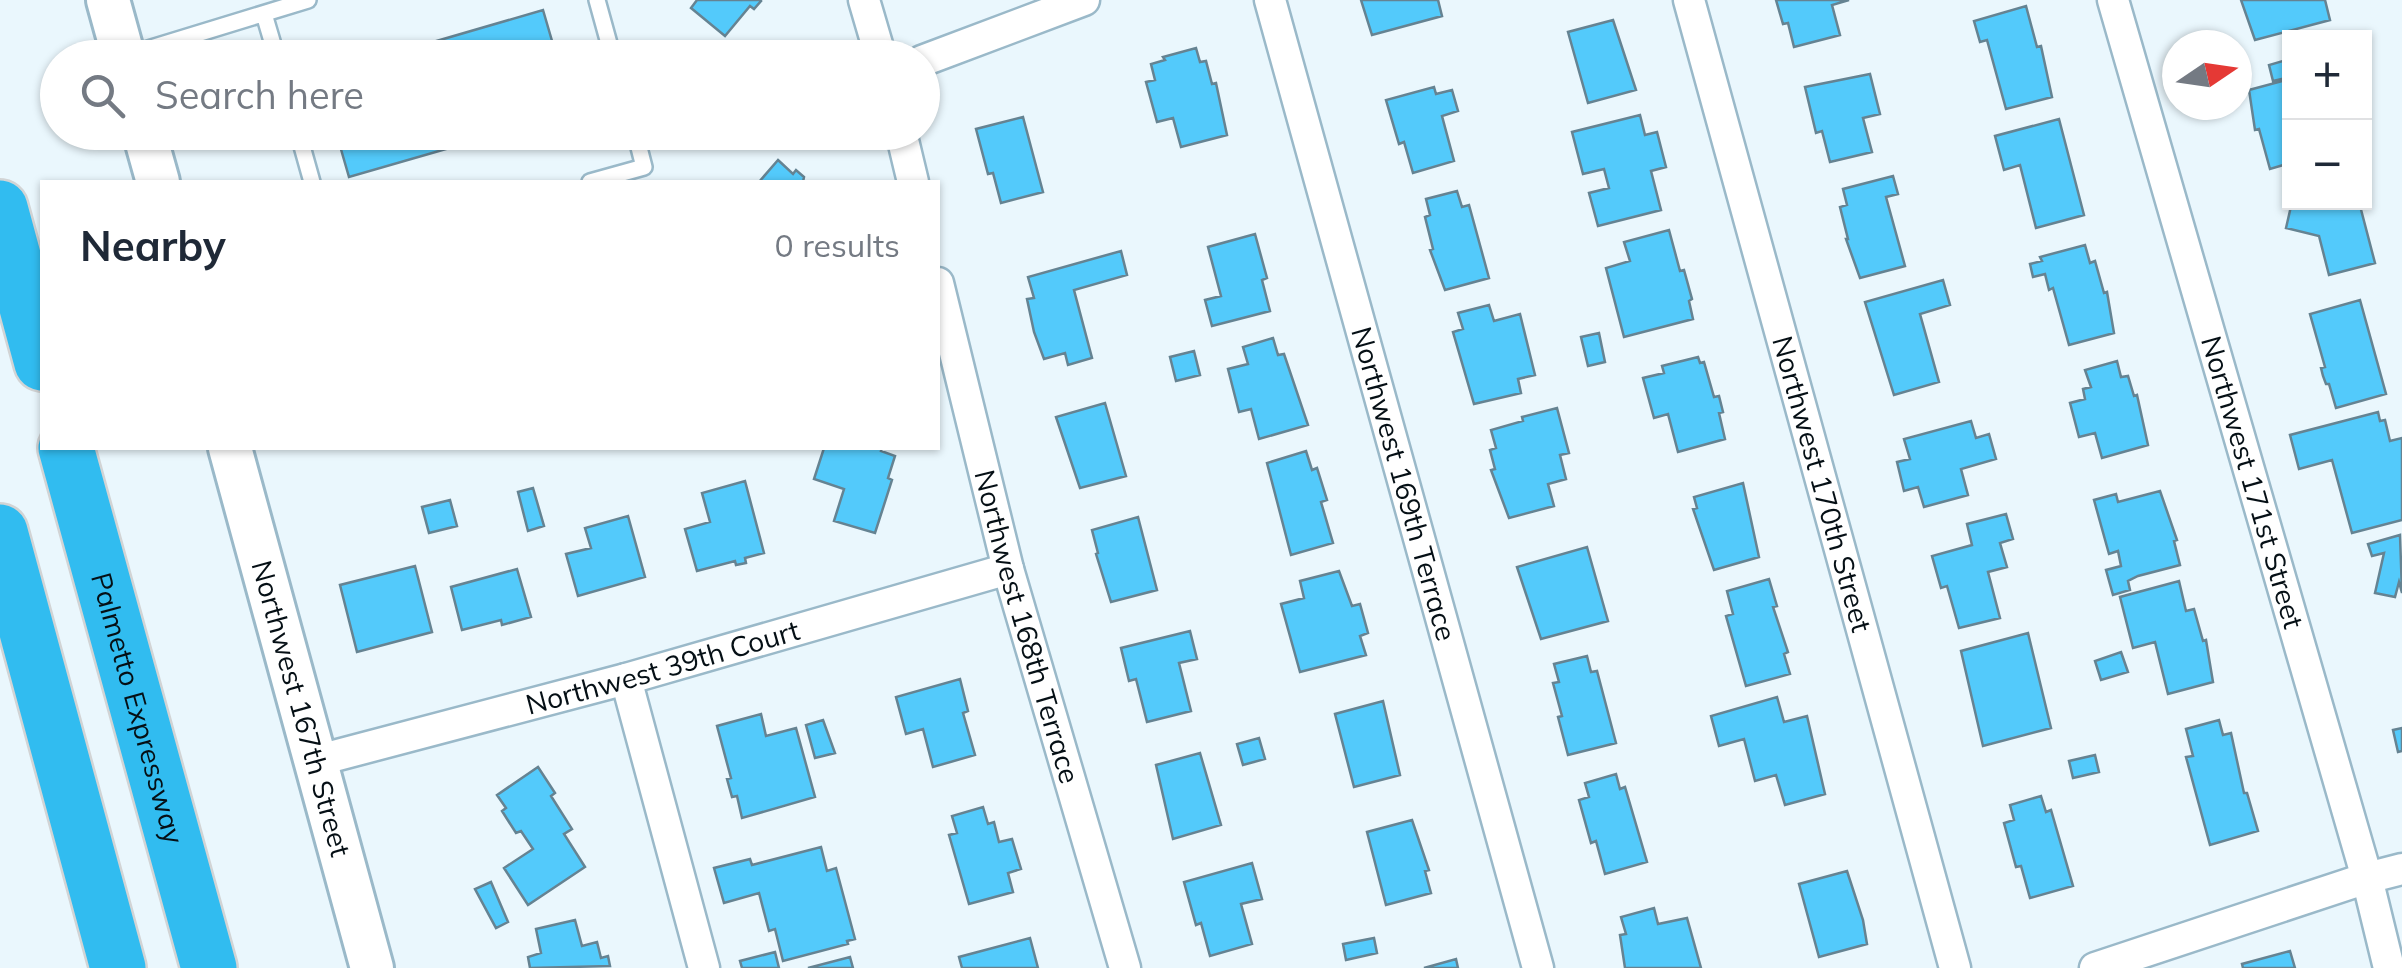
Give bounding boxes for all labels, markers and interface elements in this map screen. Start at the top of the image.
north arrow [2162,30,2252,120]
map controls [2282,30,2372,210]
button: + [2282,30,2372,120]
search box [40,40,940,150]
icon: search [75,68,130,123]
text: Search here [155,71,364,119]
button: − [2282,120,2372,210]
text: Nearby [80,219,226,272]
text: 0 results [775,225,900,265]
street label: Northwest 169th Terrace [1344,323,1465,644]
street label: Northwest 170th Street [1765,332,1880,636]
street label: Northwest 171st Street [2194,332,2312,633]
street label: Northwest 168th Terrace [967,466,1088,787]
street label: Northwest 167th Street [244,556,359,861]
street label: Palmetto Expressway [84,569,192,848]
street label: Northwest 39th Court [522,612,803,722]

